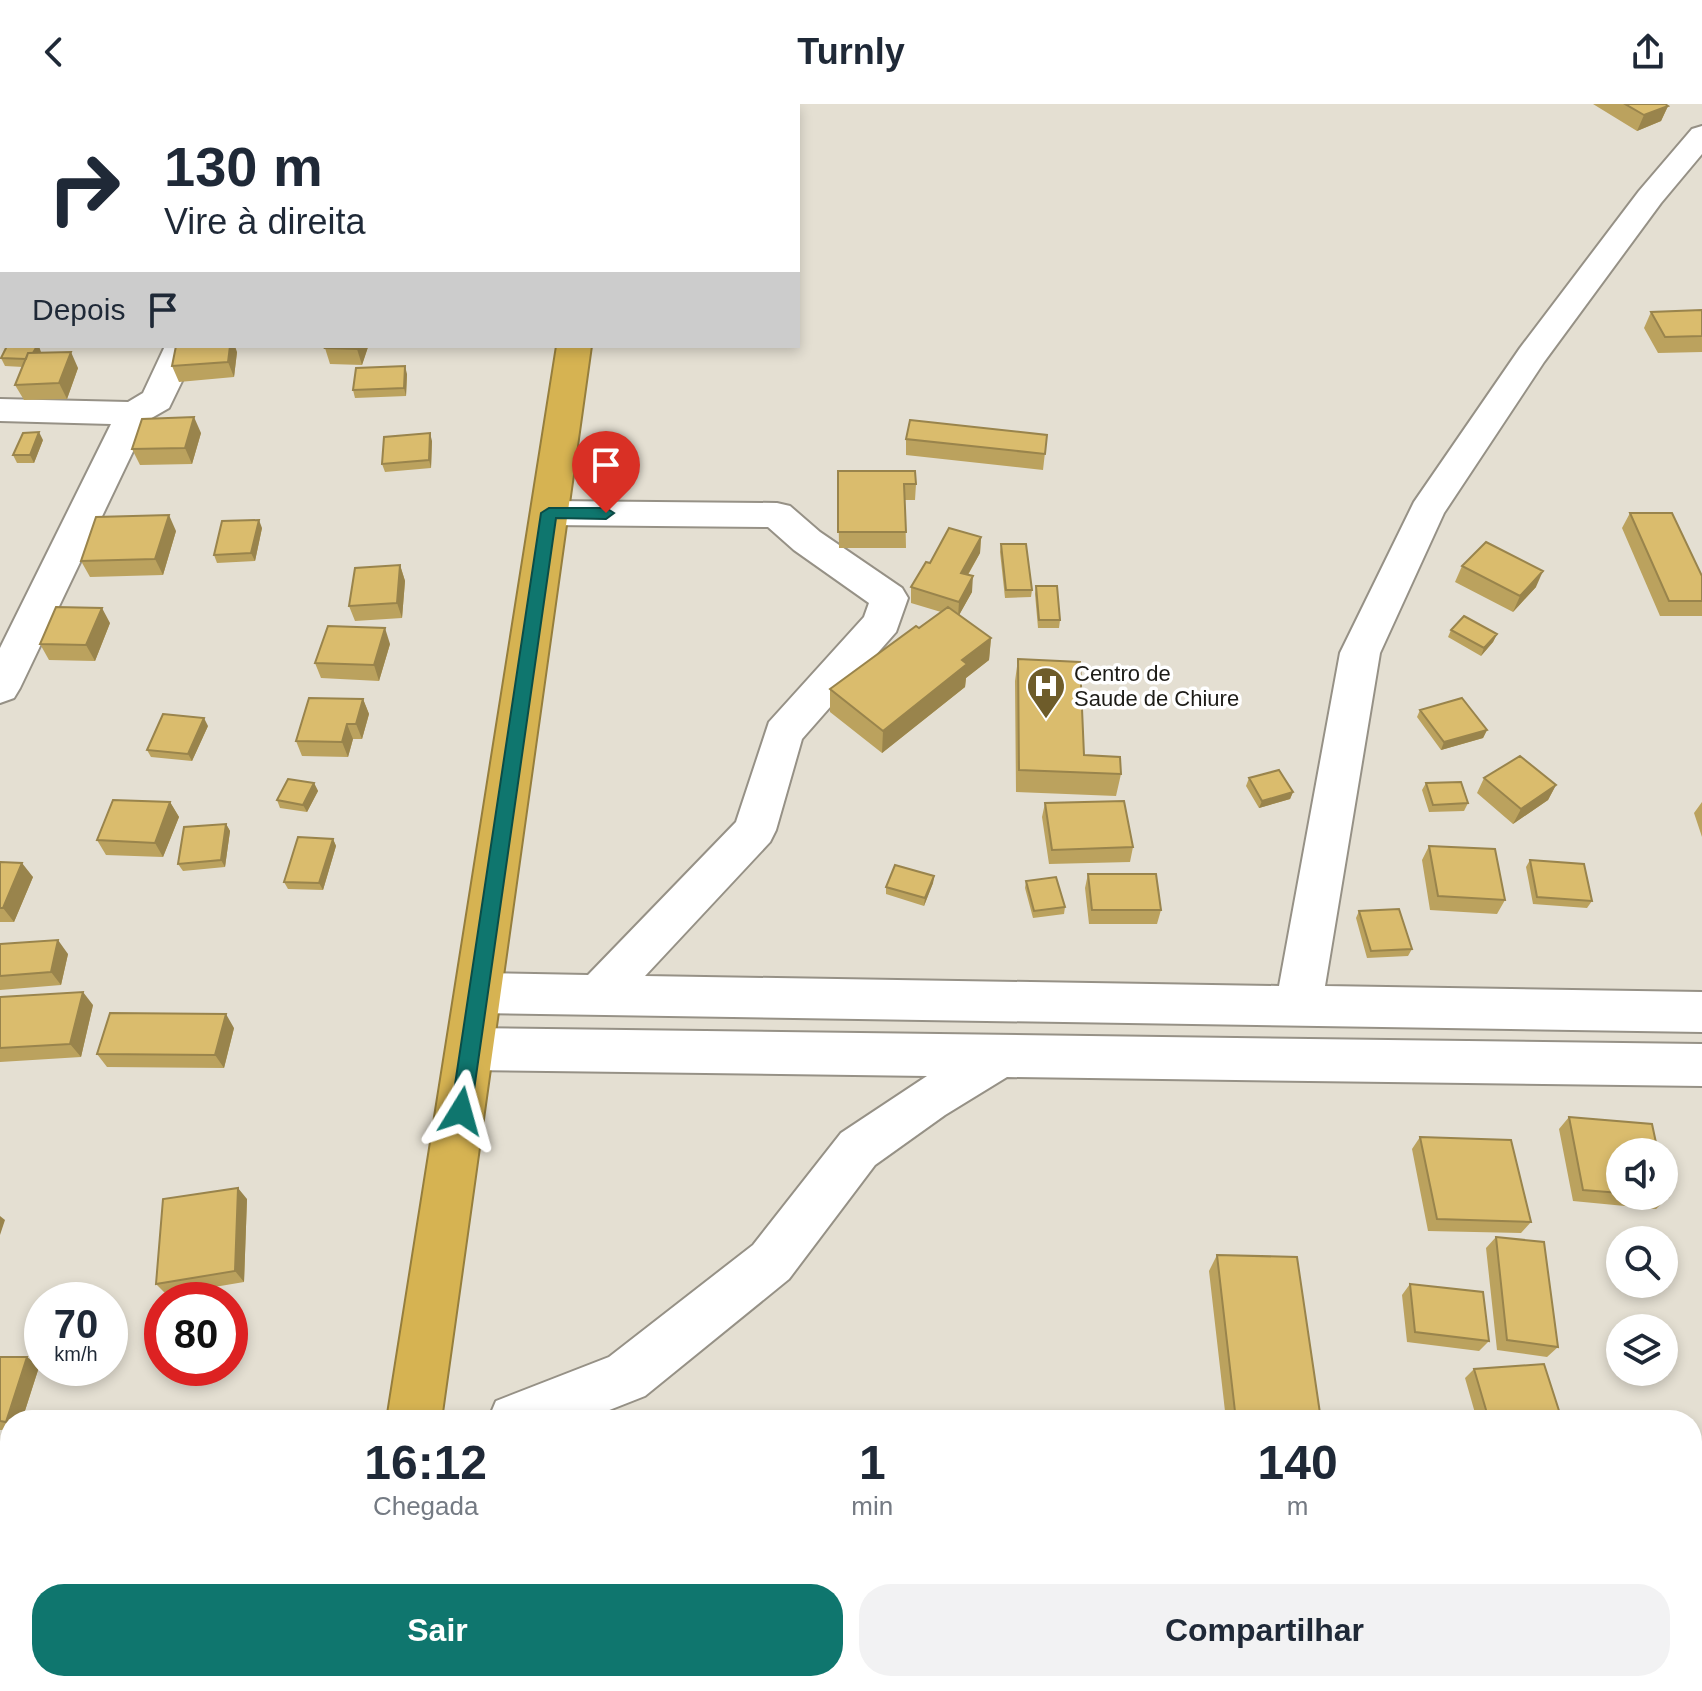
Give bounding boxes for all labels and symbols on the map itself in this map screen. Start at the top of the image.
pin [572,431,640,513]
place label: Centro de Saude de Chiure [1074,661,1239,711]
hospital icon: Centro de Saude de Chiure [1025,665,1067,720]
position arrow [419,1069,503,1153]
speed limit sign: 80 [144,1282,248,1386]

